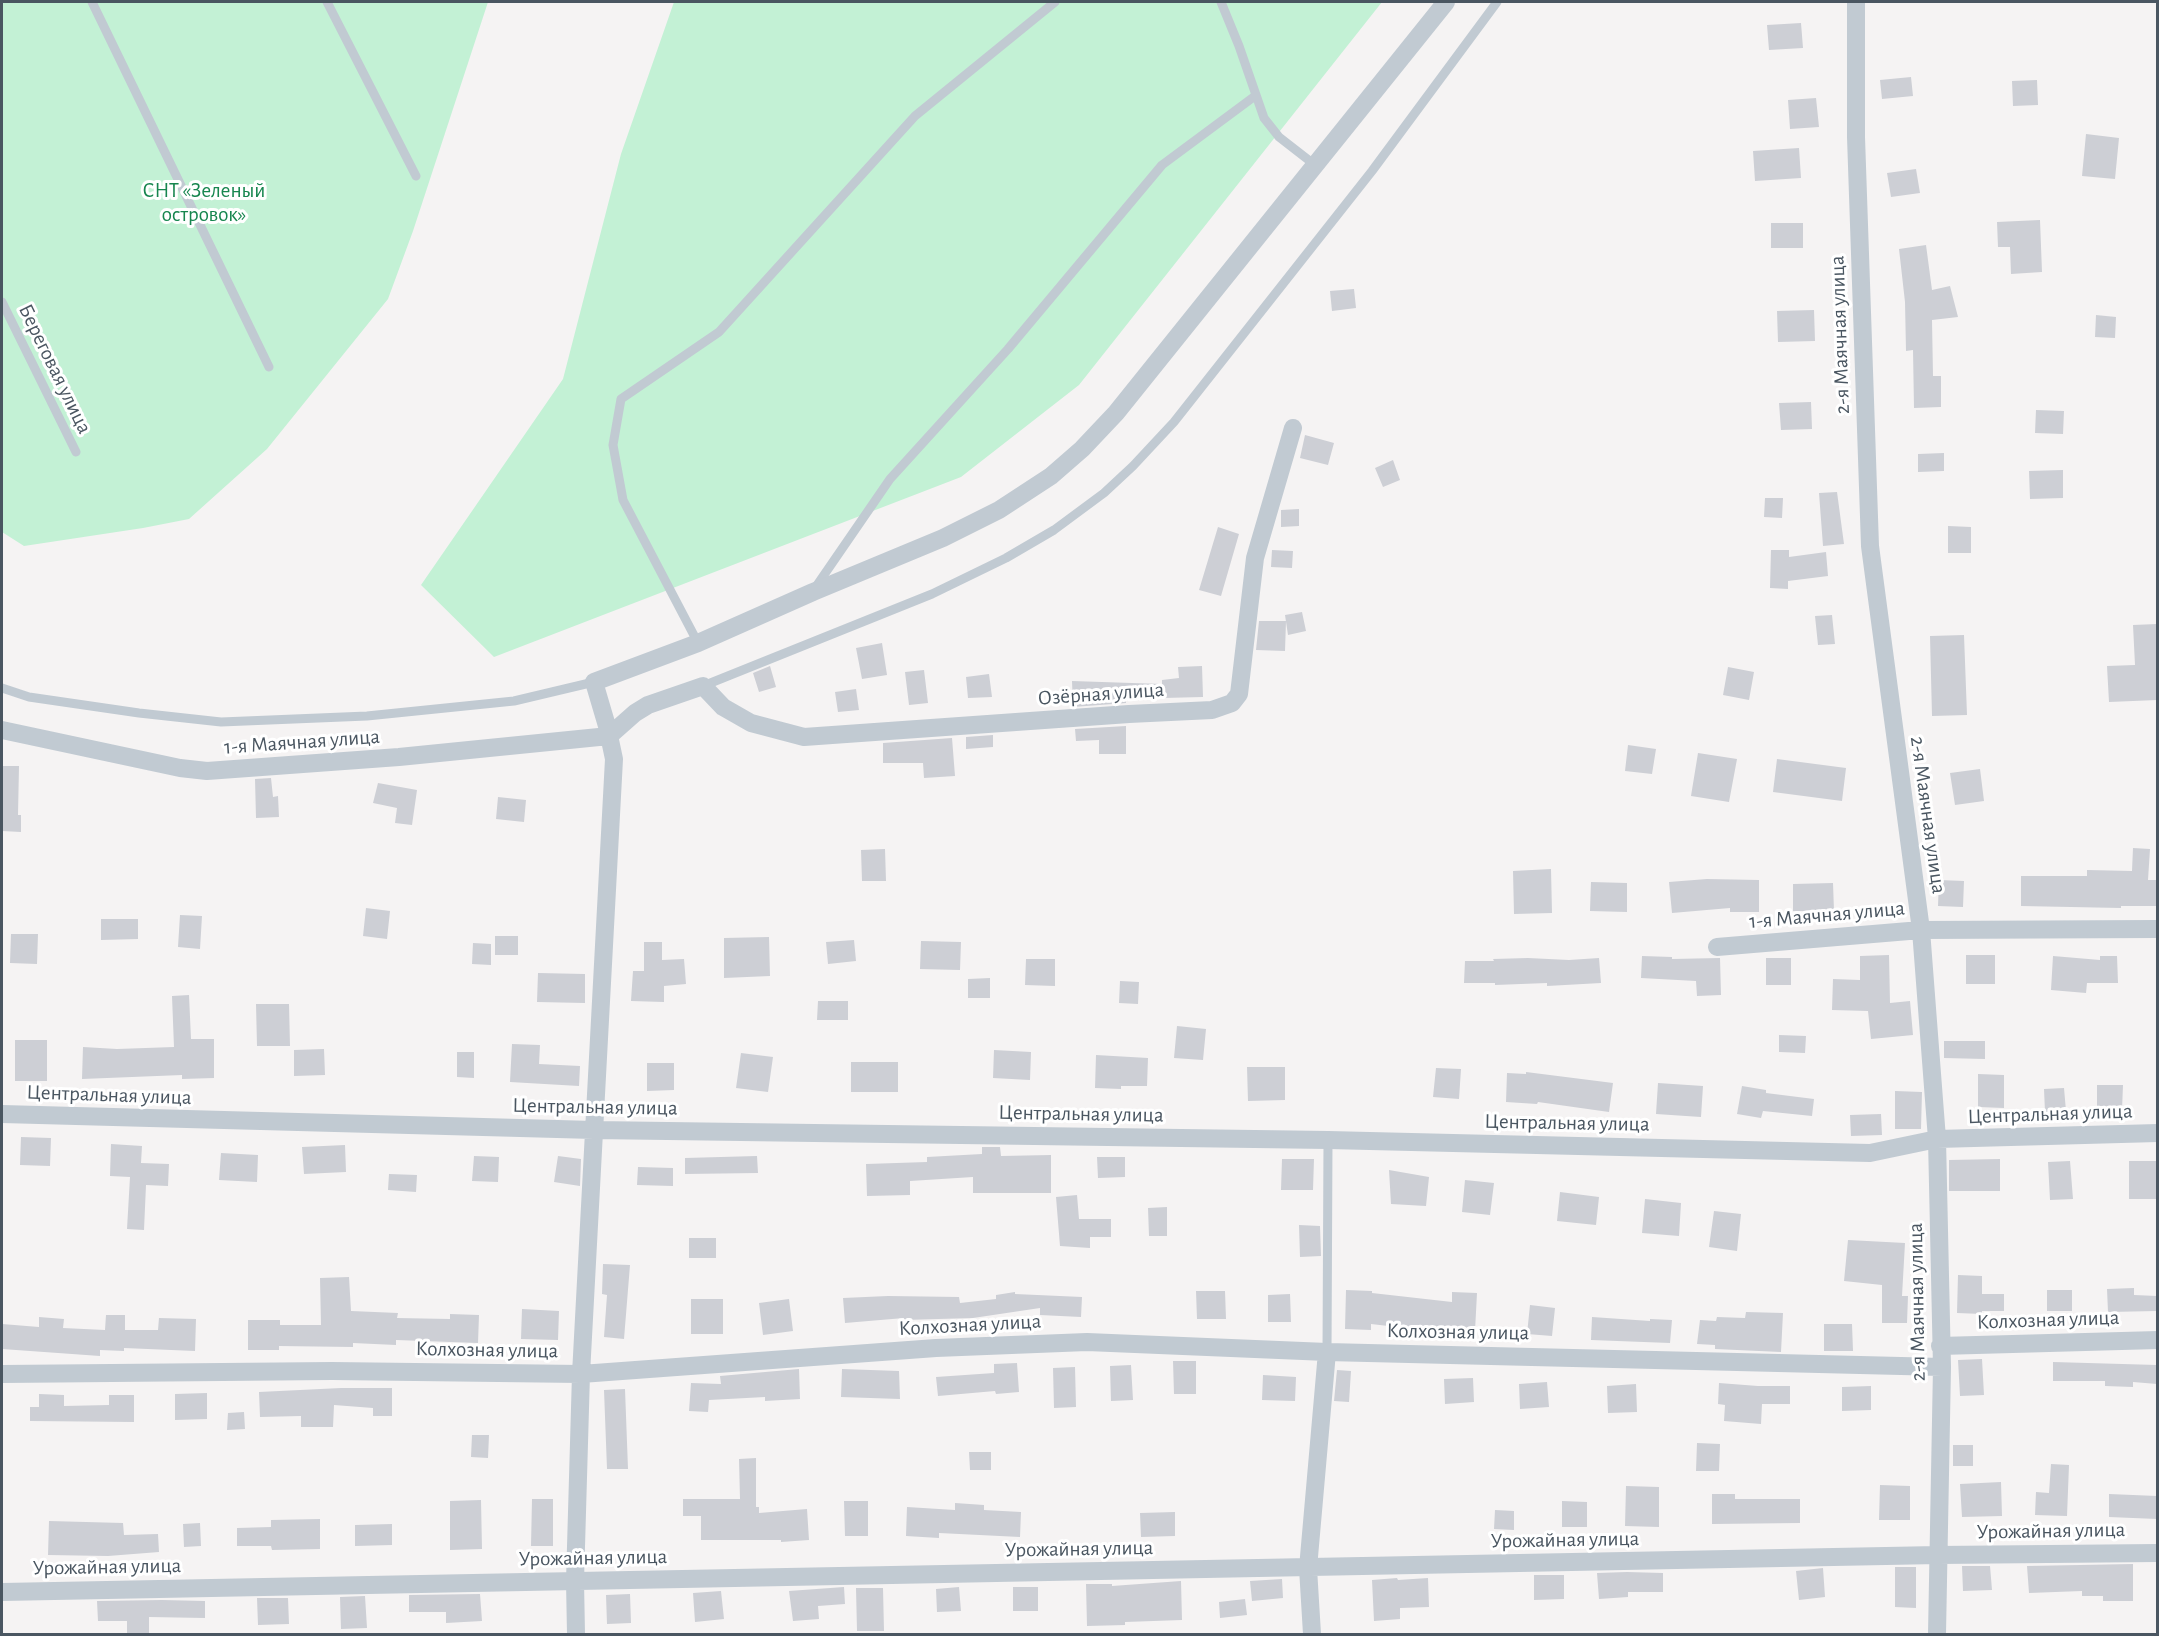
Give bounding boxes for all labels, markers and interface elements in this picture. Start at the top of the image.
park label: СНТ «Зеленый островок» [143,178,265,228]
street label: 2-я Маячная улица [1825,255,1855,415]
street label: Береговая улица [13,300,97,438]
street label: Озёрная улица [1037,677,1165,711]
street label: 1-я Маячная улица [223,724,381,760]
street label: 2-я Маячная улица [1904,735,1952,895]
street label: 1-я Маячная улица [1748,896,1906,934]
street label: Центральная улица [26,1080,192,1110]
street label: Центральная улица [512,1093,678,1121]
street label: Центральная улица [1967,1099,2133,1129]
street label: Центральная улица [998,1100,1164,1128]
street label: Центральная улица [1484,1109,1650,1137]
street label: 2-я Маячная улица [1903,1222,1931,1382]
street label: Колхозная улица [1976,1305,2120,1335]
street label: Колхозная улица [898,1309,1042,1341]
street label: Колхозная улица [1386,1318,1530,1346]
street label: Колхозная улица [415,1336,559,1364]
street label: Урожайная улица [1977,1517,2125,1545]
street label: Урожайная улица [1491,1526,1639,1554]
street label: Урожайная улица [1005,1535,1153,1563]
street label: Урожайная улица [519,1544,667,1572]
street label: Урожайная улица [33,1553,181,1581]

